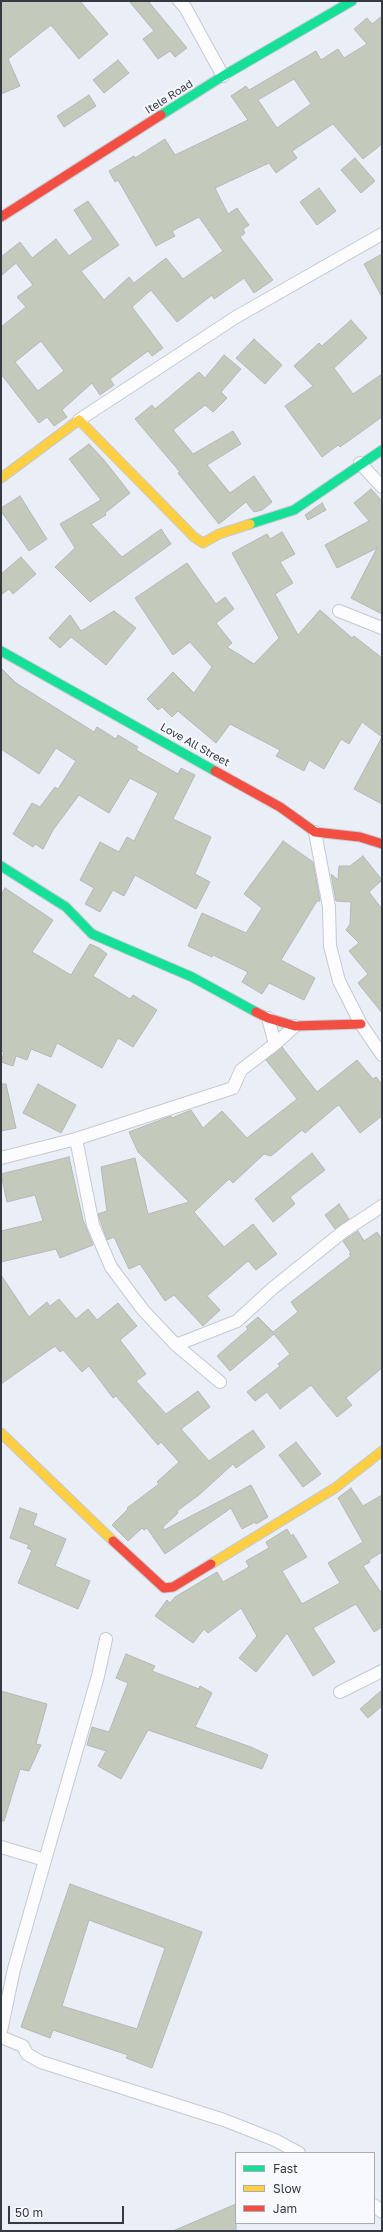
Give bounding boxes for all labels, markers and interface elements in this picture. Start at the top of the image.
street label: Itele Road [143,77,195,117]
street label: Love All Street [158,721,232,769]
legend [235,2152,375,2224]
text: Fast [273,2161,298,2176]
text: Slow [273,2181,301,2196]
scale bar [10,2198,126,2224]
text: Jam [273,2201,297,2216]
text: 50 m [15,2205,43,2220]

